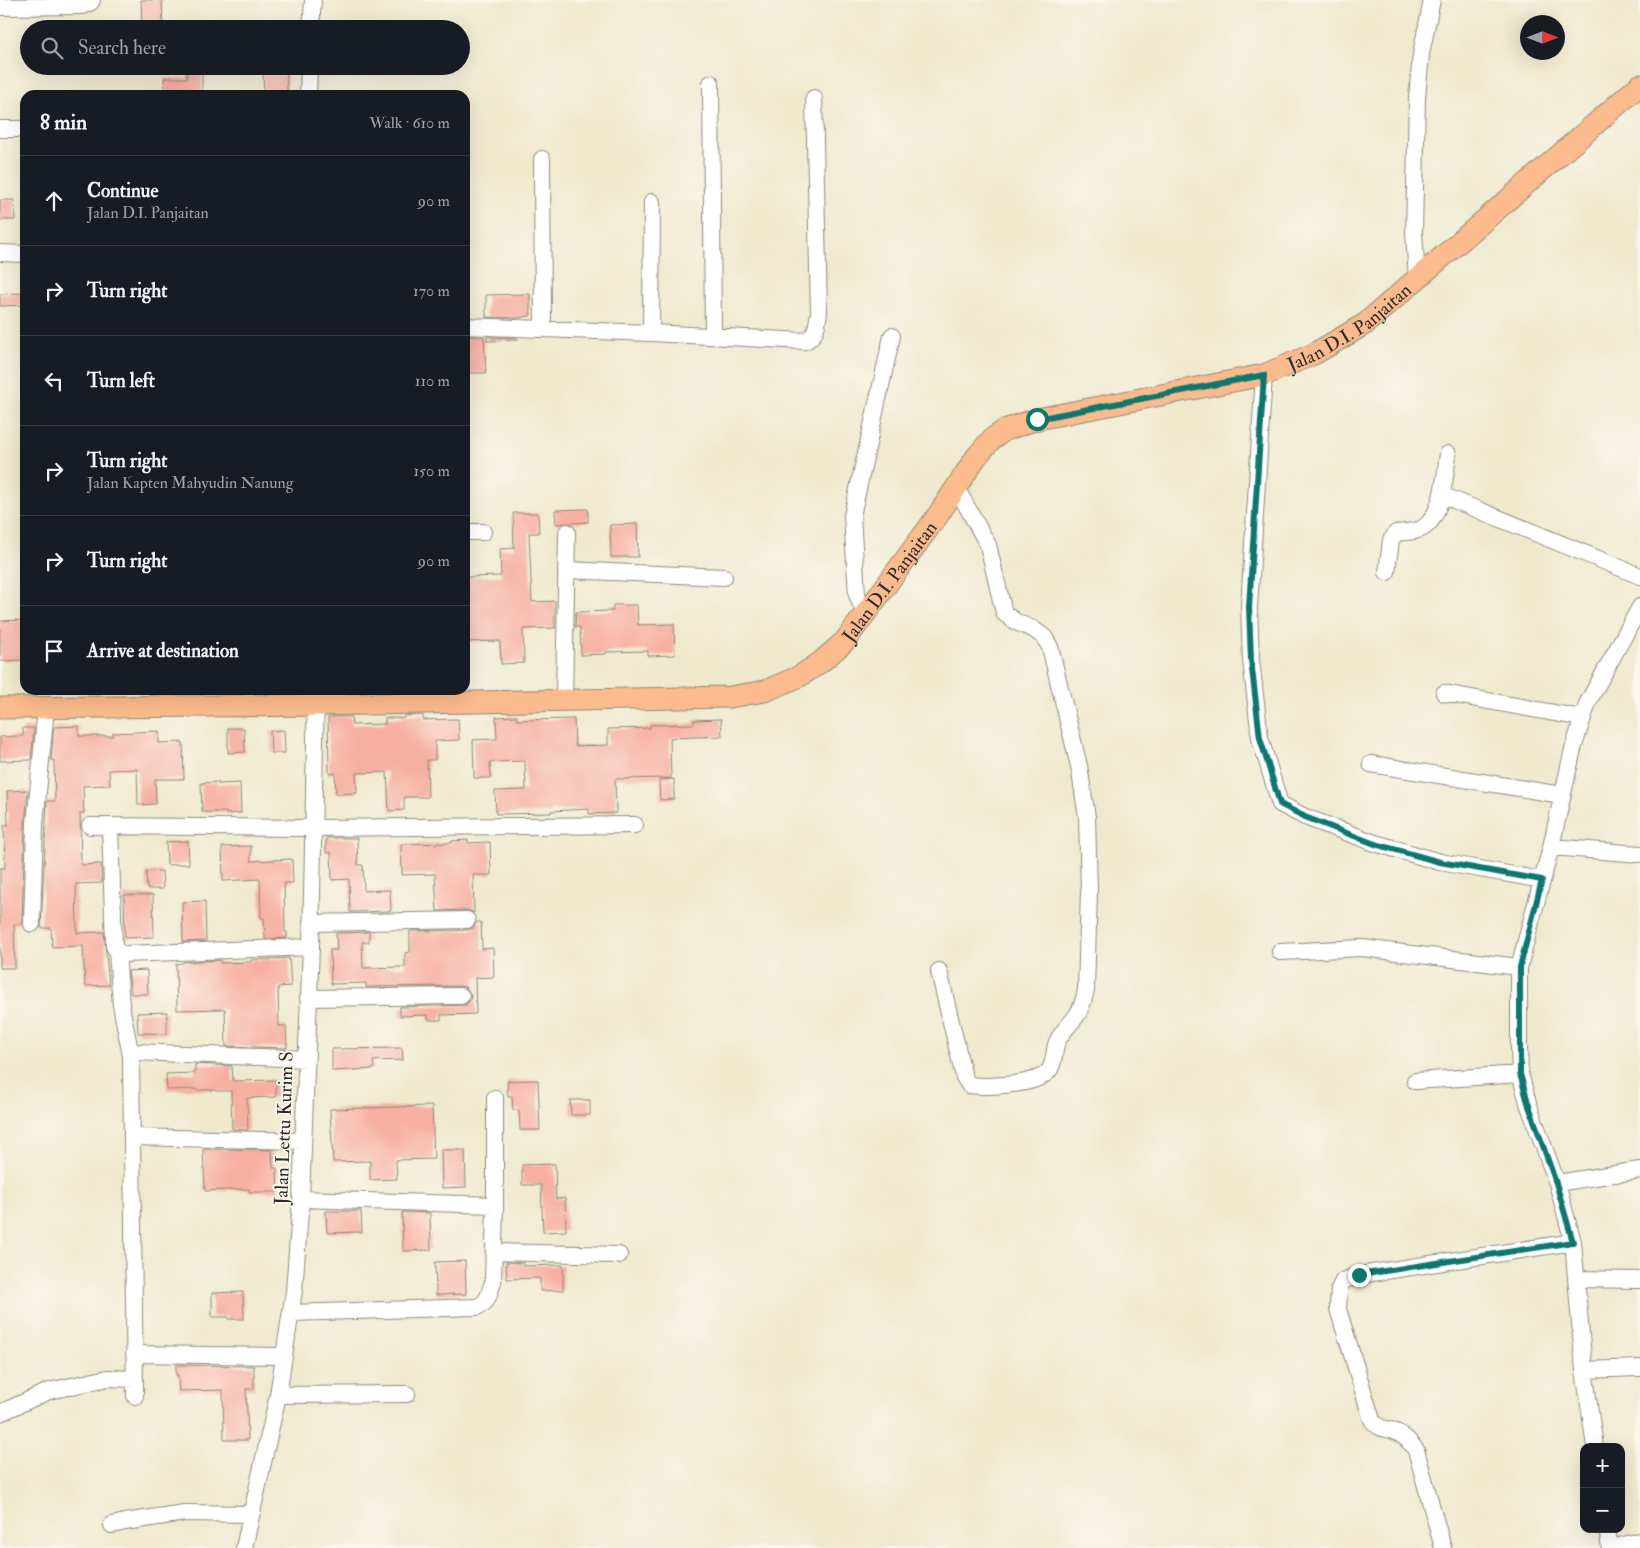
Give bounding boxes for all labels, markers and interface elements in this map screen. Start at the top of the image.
north arrow [1520,15,1565,60]
search box [20,20,470,75]
icon: search [38,34,66,62]
text: Search here [78,36,166,60]
text: 8 min [40,109,87,136]
text: Walk · 610 m [369,113,450,133]
text: Continue [87,179,158,203]
icon: ahead [40,187,68,215]
text: 90 m [418,191,450,211]
text: Jalan D.I. Panjaitan [87,203,209,223]
icon: right [40,277,68,305]
street label: Jalan D.I. Panjaitan [1283,278,1417,377]
text: Turn right [87,279,167,303]
text: 170 m [413,281,450,301]
icon: left [40,367,68,395]
text: Turn left [87,369,155,393]
text: 110 m [415,371,450,391]
route start [1026,408,1049,431]
text: Turn right [87,449,167,473]
icon: right [40,457,68,485]
text: 150 m [413,461,450,481]
text: Jalan Kapten Mahyudin Nanung [87,473,294,493]
street label: Jalan D.I. Panjaitan [837,517,943,648]
icon: right [40,547,68,575]
text: Turn right [87,549,167,573]
text: 90 m [418,551,450,571]
icon: arrive [40,637,68,665]
text: Arrive at destination [87,639,239,663]
street label: Jalan Lettu Kurim S [269,1051,299,1206]
route end [1348,1264,1371,1287]
map controls [1580,1443,1625,1533]
button: + [1580,1443,1625,1488]
button: − [1580,1488,1625,1533]

